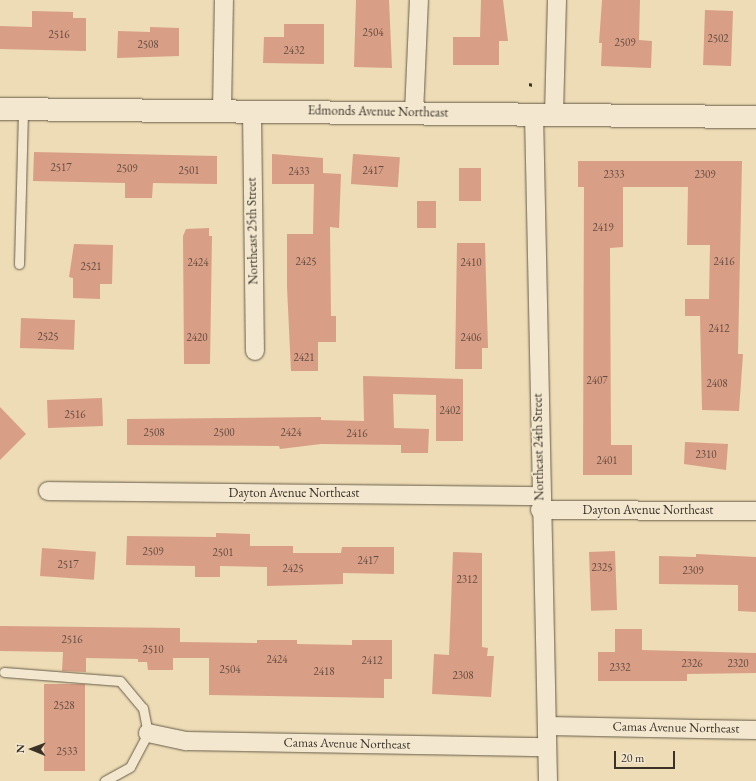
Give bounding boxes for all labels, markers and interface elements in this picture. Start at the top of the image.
house number: 2504 [362,25,384,39]
house number: 2516 [48,27,70,41]
house number: 2502 [707,31,729,45]
house number: 2509 [614,35,636,49]
house number: 2508 [137,37,159,51]
house number: 2432 [283,43,305,57]
street label: Edmonds Avenue Northeast [308,103,448,121]
house number: 2517 [50,160,72,174]
house number: 2509 [116,161,138,175]
house number: 2501 [178,163,200,177]
house number: 2417 [362,163,384,177]
house number: 2433 [288,164,310,178]
house number: 2333 [603,167,625,181]
house number: 2309 [694,167,716,181]
street label: Northeast 25th Street [244,177,262,285]
house number: 2419 [592,220,614,234]
house number: 2425 [295,254,317,268]
house number: 2416 [713,254,735,268]
house number: 2424 [187,255,209,269]
house number: 2410 [460,255,482,269]
house number: 2521 [80,259,102,273]
house number: 2412 [708,321,730,335]
house number: 2525 [37,329,59,343]
house number: 2420 [186,330,208,344]
house number: 2406 [460,330,482,344]
house number: 2421 [293,350,315,364]
house number: 2407 [586,373,608,387]
house number: 2408 [706,376,728,390]
street label: Northeast 24th Street [530,393,548,501]
house number: 2402 [439,403,461,417]
house number: 2516 [64,407,86,421]
house number: 2508 [143,425,165,439]
house number: 2500 [213,425,235,439]
house number: 2424 [280,425,302,439]
house number: 2416 [346,426,368,440]
house number: 2310 [695,447,717,461]
house number: 2401 [596,453,618,467]
street label: Dayton Avenue Northeast [229,485,359,501]
street label: Dayton Avenue Northeast [583,502,713,518]
house number: 2509 [142,544,164,558]
house number: 2501 [212,545,234,559]
house number: 2417 [357,553,379,567]
house number: 2517 [57,557,79,571]
house number: 2325 [591,560,613,574]
house number: 2425 [282,561,304,575]
house number: 2309 [682,563,704,577]
house number: 2312 [456,572,478,586]
house number: 2516 [61,632,83,646]
house number: 2510 [142,642,164,656]
house number: 2424 [266,652,288,666]
house number: 2412 [361,653,383,667]
house number: 2326 [681,656,703,670]
house number: 2320 [727,656,749,670]
house number: 2332 [609,660,631,674]
house number: 2504 [219,662,241,676]
house number: 2418 [313,664,335,678]
house number: 2308 [452,668,474,682]
house number: 2528 [53,698,75,712]
street label: Camas Avenue Northeast [612,719,740,737]
north arrow [12,729,52,769]
street label: Camas Avenue Northeast [283,735,411,753]
scale bar [616,743,677,769]
text: N [13,744,27,753]
house number: 2533 [56,744,78,758]
text: 20 m [621,750,644,766]

